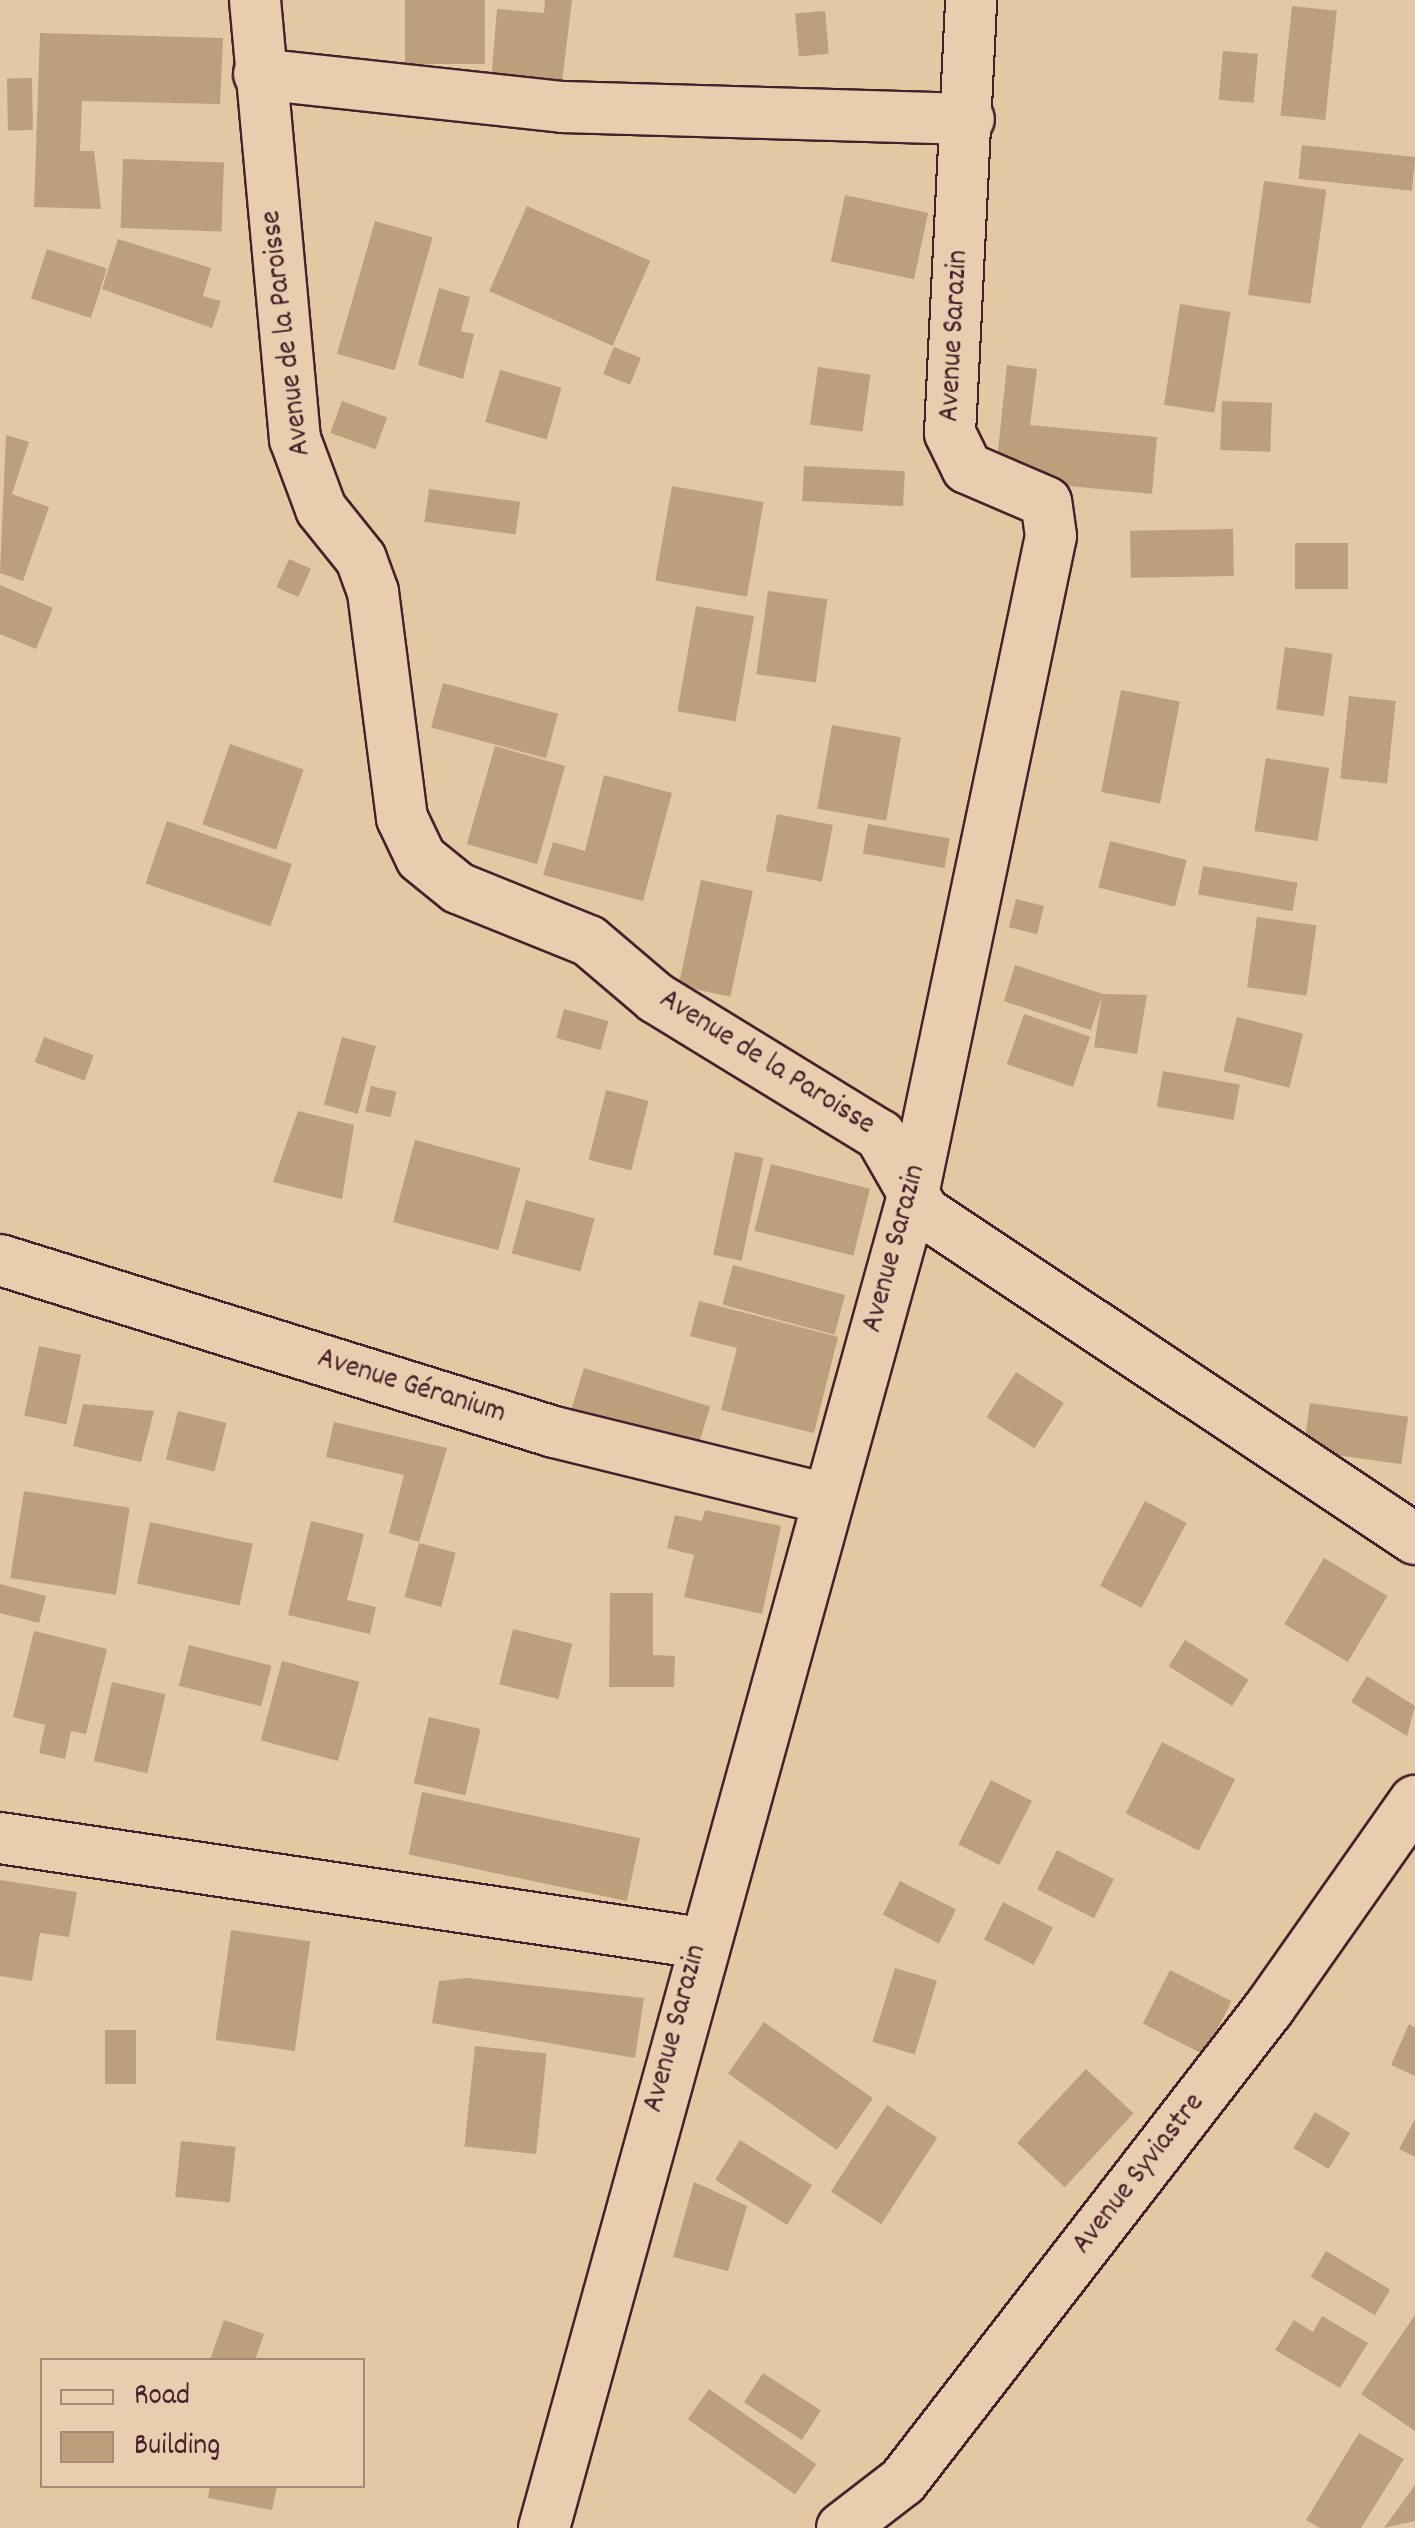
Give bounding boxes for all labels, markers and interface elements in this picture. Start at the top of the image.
street label: Avenue de la Paroisse [255,208,321,458]
street label: Avenue Sarazin [934,249,978,423]
street label: Avenue de la Paroisse [652,983,880,1145]
street label: Avenue Sarazin [856,1161,936,1337]
street label: Avenue Géranium [312,1342,510,1434]
street label: Avenue Sarazin [637,1941,717,2117]
street label: Avenue Syviastre [1066,2087,1214,2263]
legend [40,2358,365,2488]
text: Road [134,2376,190,2419]
text: Building [134,2426,220,2469]

